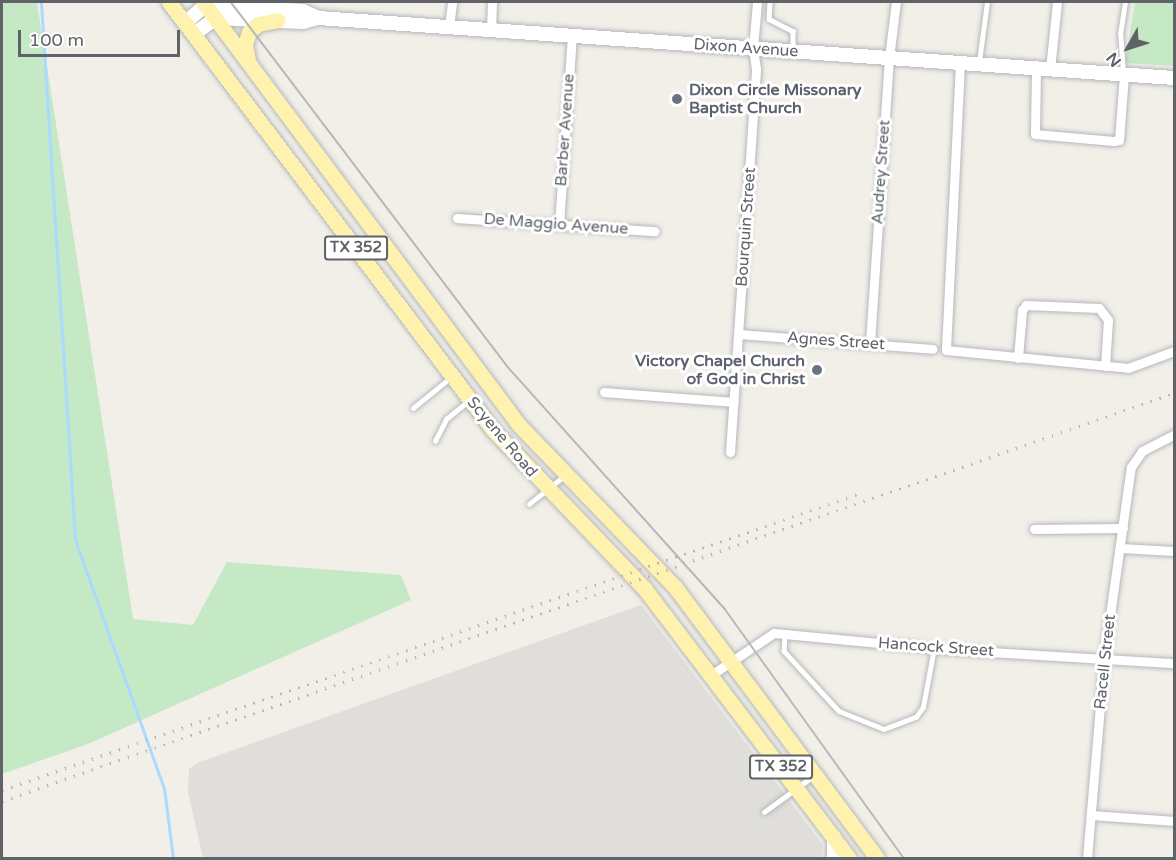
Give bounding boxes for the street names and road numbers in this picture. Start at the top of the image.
street label: Dixon Avenue [693,35,799,61]
street label: Barber Avenue [551,73,579,187]
street label: Audrey Street [868,119,894,225]
street label: Bourquin Street [732,167,760,287]
street label: De Maggio Avenue [483,209,629,239]
road number: TX 352 [323,236,389,260]
street label: Agnes Street [786,328,886,354]
street label: Scyene Road [463,393,541,481]
street label: Racell Street [1090,613,1120,711]
street label: Hancock Street [877,633,995,661]
road number: TX 352 [748,755,814,779]

